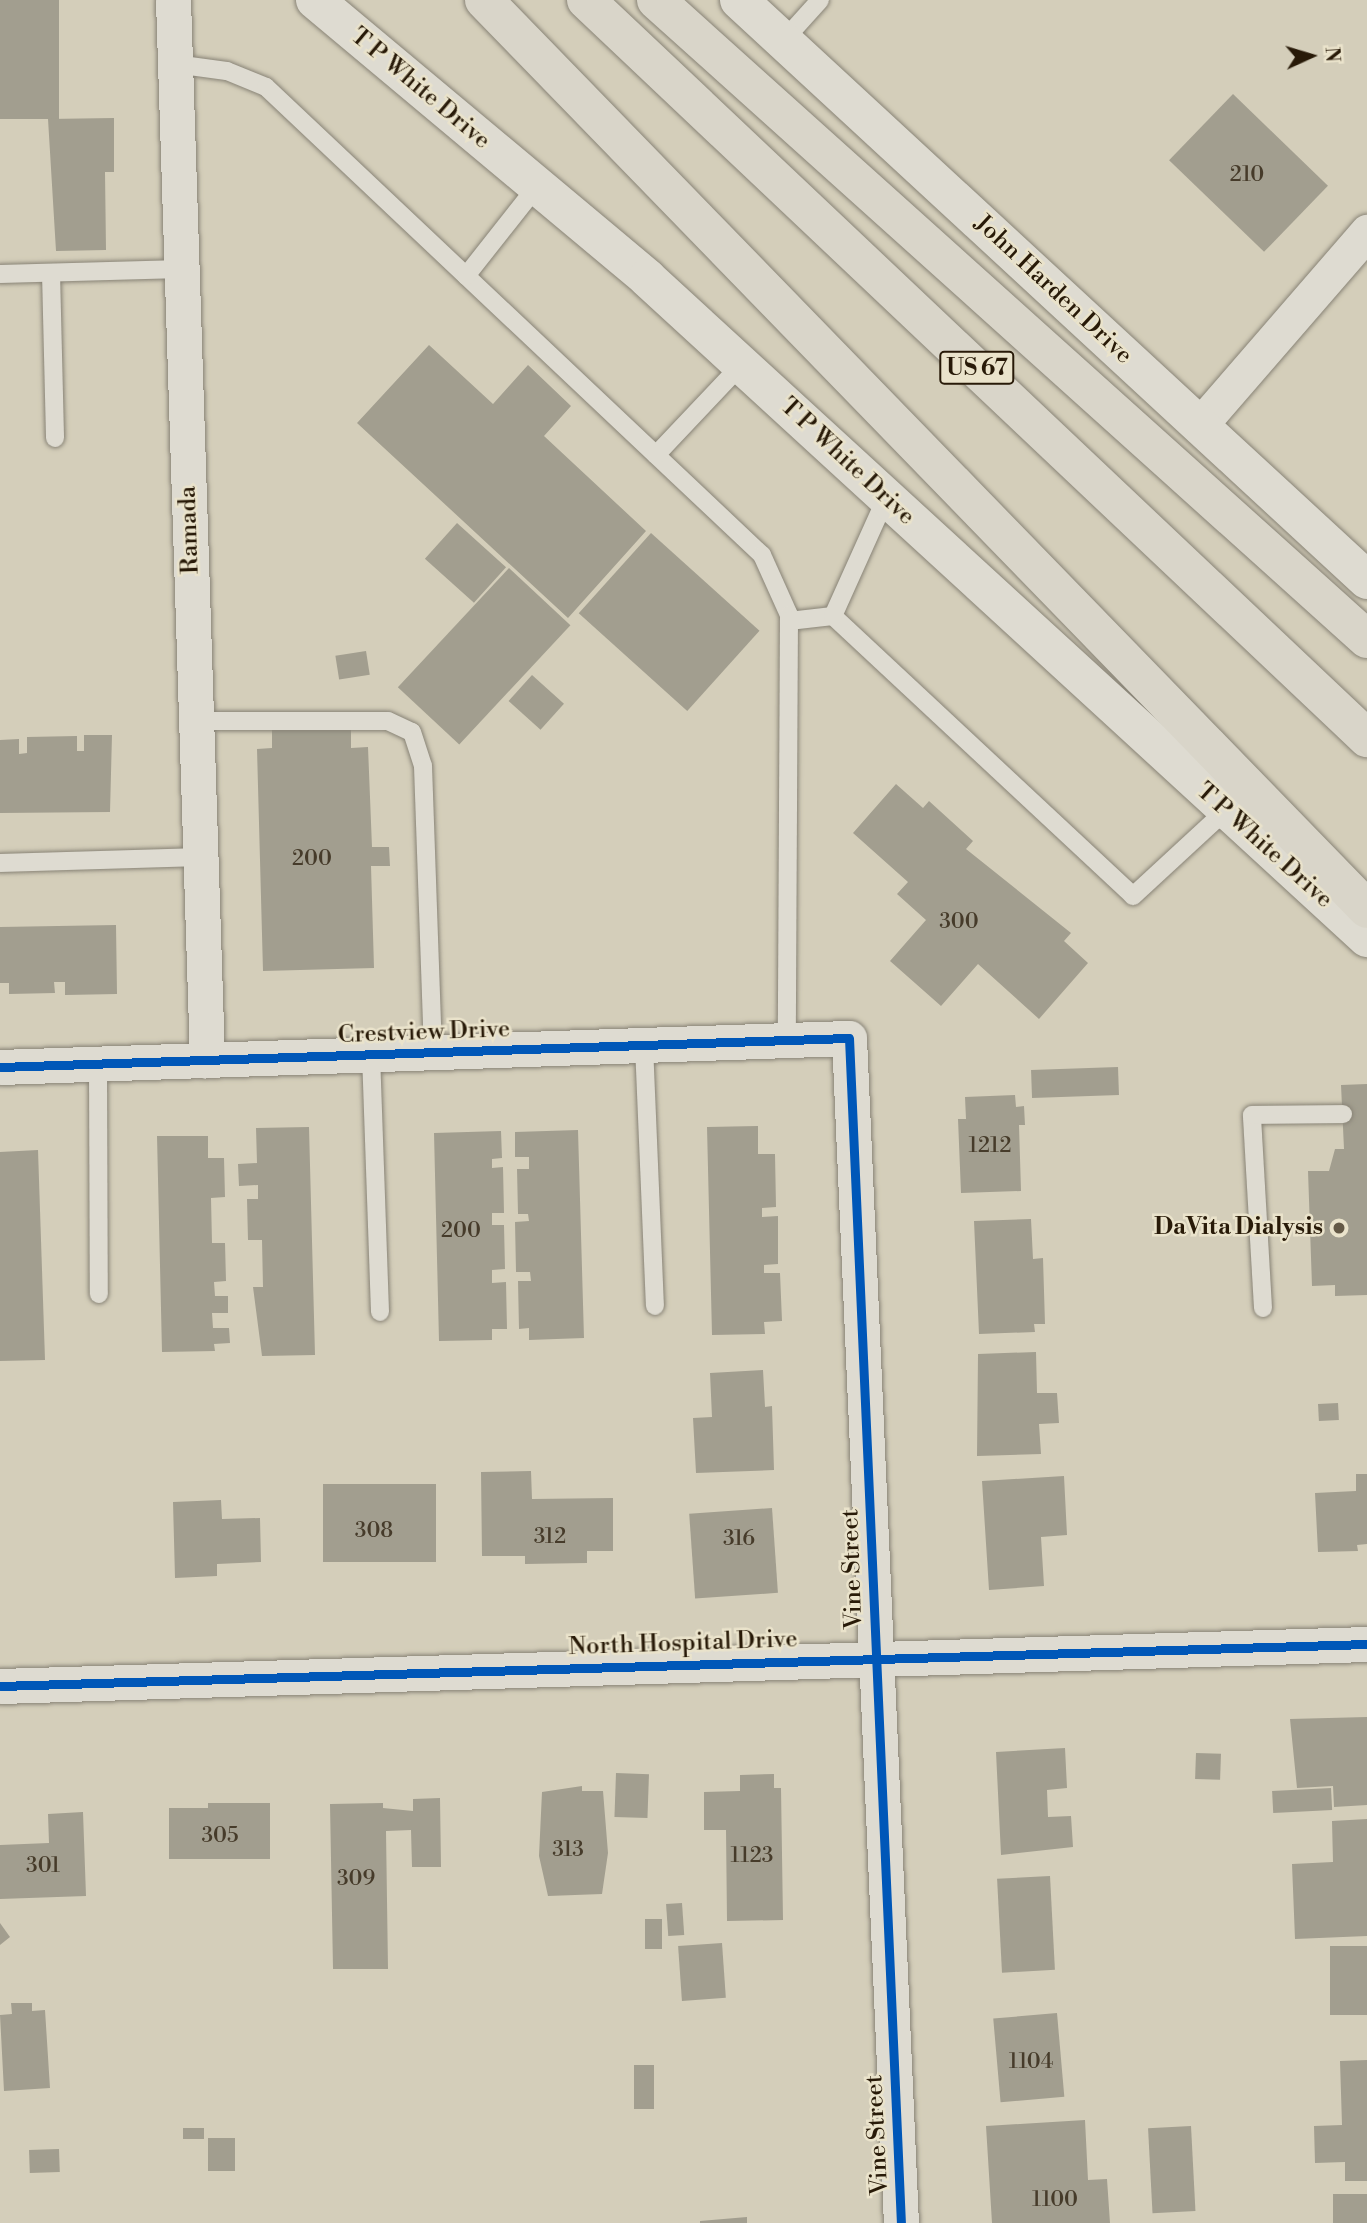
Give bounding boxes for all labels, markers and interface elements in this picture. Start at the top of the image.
north arrow [1276,21,1346,91]
street label: T P White Drive [344,22,496,156]
text: N [1319,46,1344,63]
house number: 210 [1230,162,1264,188]
street label: John Harden Drive [968,210,1138,370]
road number: US 67 [939,348,1016,388]
street label: T P White Drive [774,392,920,532]
street label: Ramada [174,485,206,575]
street label: T P White Drive [1190,777,1338,915]
house number: 200 [292,846,332,872]
house number: 300 [939,909,979,935]
street label: Crestview Drive [337,1016,511,1050]
house number: 1212 [968,1133,1012,1159]
place label: DaVita Dialysis [1154,1214,1323,1242]
house number: 200 [441,1218,481,1244]
marker: DaVita Dialysis [1329,1218,1349,1238]
street label: Vine Street [837,1508,869,1630]
house number: 308 [355,1518,393,1544]
house number: 312 [534,1524,566,1550]
house number: 316 [723,1526,755,1552]
street label: North Hospital Drive [568,1626,798,1662]
house number: 305 [201,1823,239,1849]
house number: 313 [552,1837,584,1863]
house number: 1123 [731,1843,773,1869]
house number: 301 [26,1853,60,1879]
house number: 309 [337,1866,375,1892]
house number: 1104 [1009,2049,1053,2075]
street label: Vine Street [860,2074,896,2196]
house number: 1100 [1032,2187,1078,2213]

